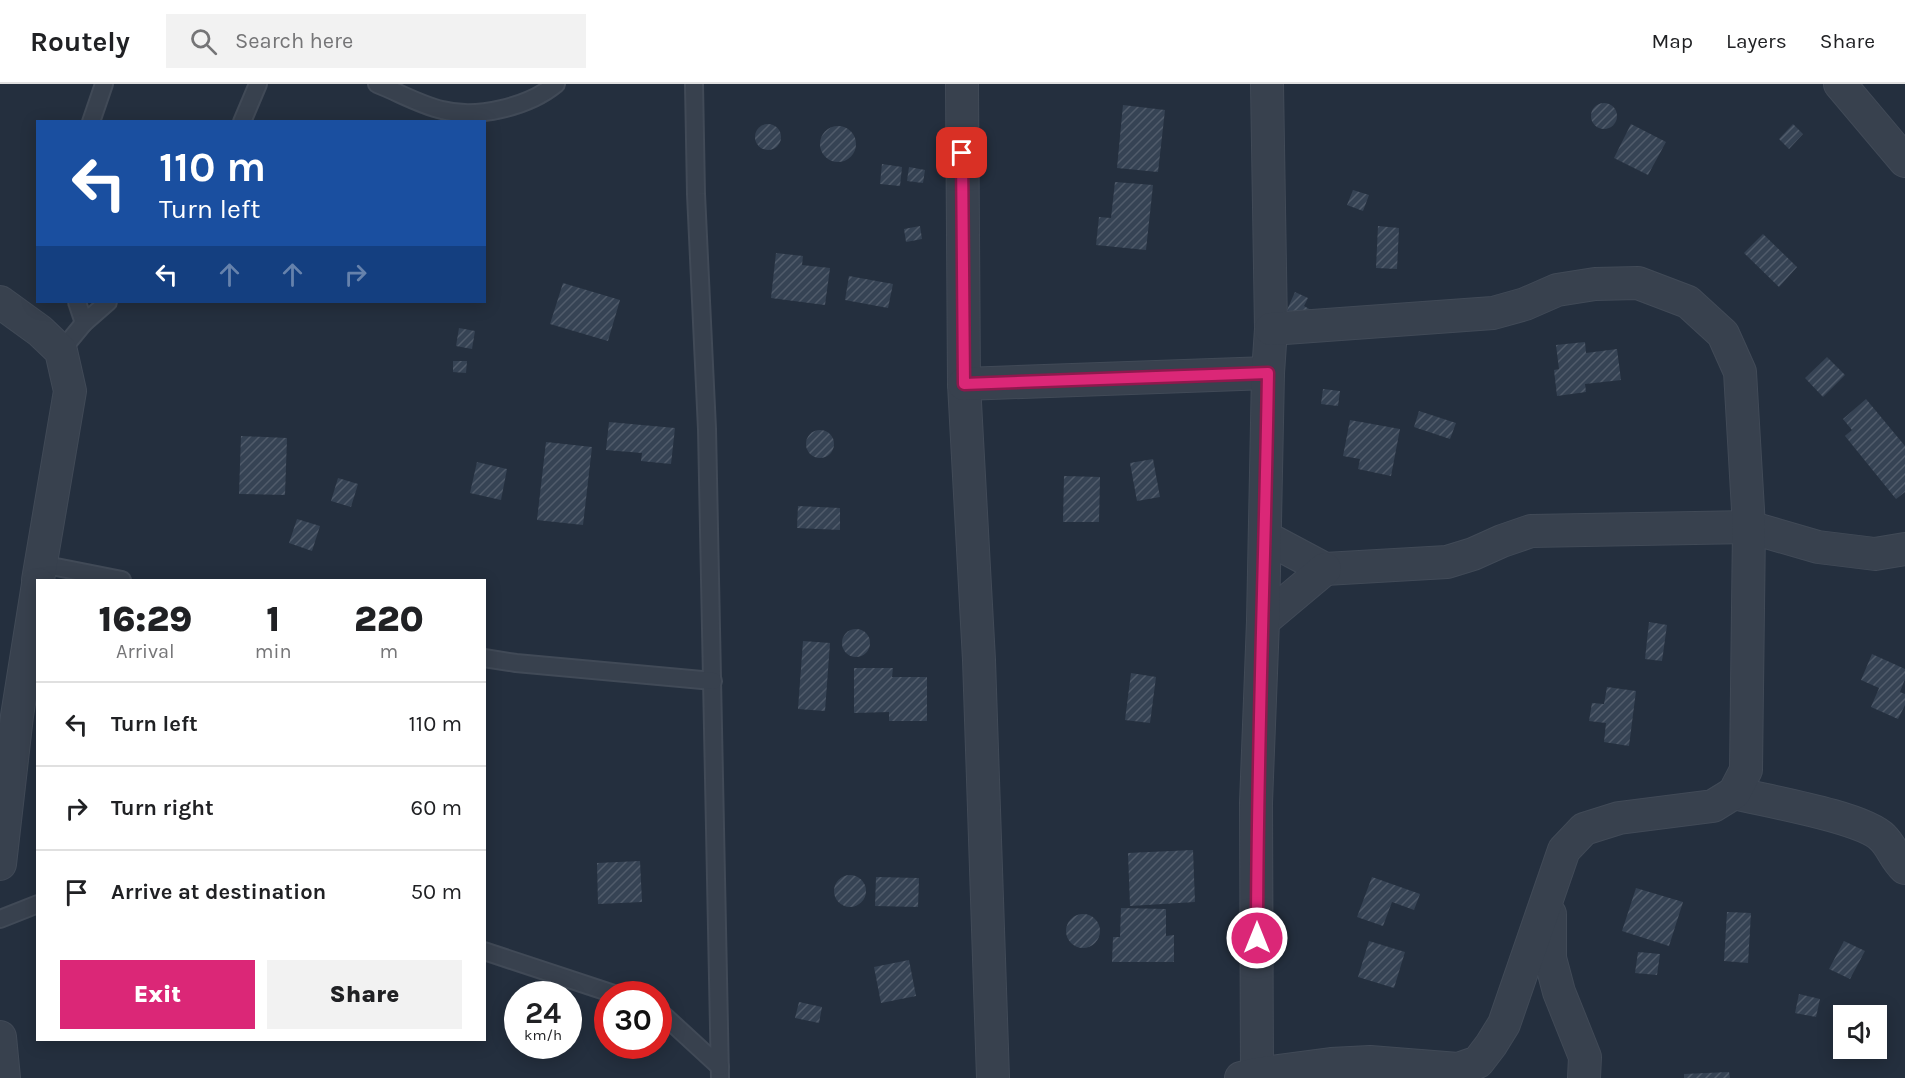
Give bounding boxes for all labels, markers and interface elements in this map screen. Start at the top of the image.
search box [166,14,586,68]
text: Routely [30,25,130,58]
icon: search [187,25,220,58]
text: Search here [235,28,353,54]
text: Map [1651,29,1693,53]
text: Layers [1726,29,1787,53]
text: Share [1820,29,1875,53]
pin [936,127,987,178]
icon: arrive [945,136,978,169]
text: 110 m [159,142,266,192]
icon: left [60,144,138,222]
text: Turn left [159,193,260,225]
icon: left [150,258,183,291]
icon: ahead [213,258,246,291]
icon: ahead [276,258,309,291]
icon: right [339,258,372,291]
text: 16:29 [98,598,192,640]
text: 1 [266,598,280,640]
text: 220 [354,598,424,640]
text: Arrival [116,640,175,663]
text: min [255,640,292,663]
text: m [379,640,398,663]
icon: left [60,708,93,741]
text: Turn left [111,711,198,737]
text: 110 m [409,711,462,737]
icon: right [60,792,93,825]
text: Turn right [111,795,214,821]
text: 60 m [411,795,462,821]
icon: arrive [60,876,93,909]
text: Arrive at destination [111,879,326,905]
text: 50 m [411,879,462,905]
position arrow [1225,906,1289,970]
button: Exit [60,960,255,1029]
button: Share [267,960,462,1029]
speed limit sign: 30 [594,981,672,1059]
text: 24 [525,995,561,1031]
map controls [1833,1005,1887,1059]
button: sound [1833,1005,1887,1059]
text: km/h [524,1026,562,1044]

